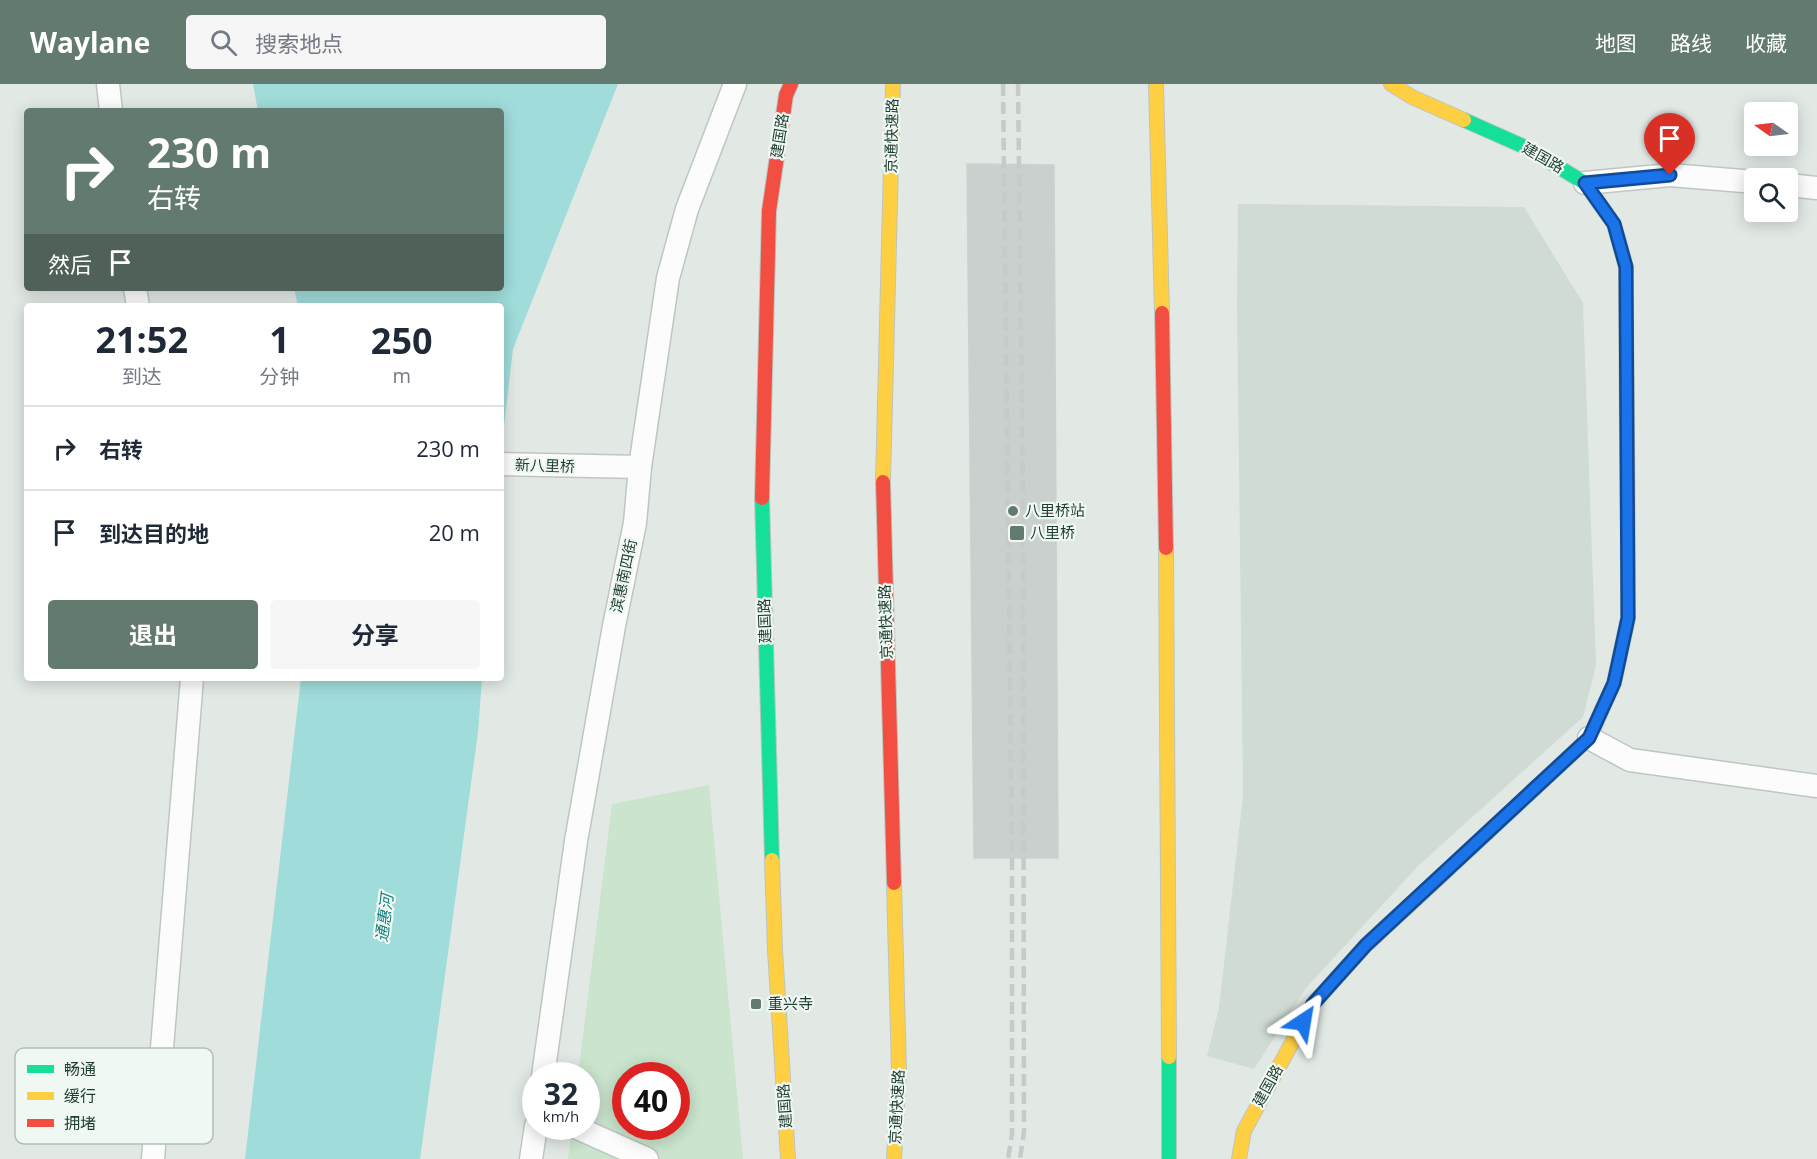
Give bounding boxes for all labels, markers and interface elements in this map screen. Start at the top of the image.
search box [186,15,606,69]
text: Waylane [30,23,150,61]
icon: search [207,26,240,59]
text: 搜索地点 [255,28,343,58]
text: 地图 [1595,29,1637,57]
text: 路线 [1670,29,1712,57]
text: 收藏 [1745,29,1787,57]
street label: 京通快速路 [880,98,902,174]
north arrow [1744,102,1798,156]
map controls [1744,102,1798,222]
street label: 建国路 [766,112,792,160]
pin [1644,113,1695,175]
icon: arrive [1653,122,1686,155]
text: 230 m [147,123,271,180]
icon: right [48,132,126,210]
street label: 建国路 [1519,137,1568,177]
button: search [1744,168,1798,222]
text: 右转 [147,179,201,216]
icon: arrive [104,246,137,279]
text: 然后 [48,249,92,279]
text: 21:52 [95,315,188,364]
text: 1 [269,315,290,364]
text: 250 [371,316,433,365]
text: m [392,362,411,389]
text: 到达 [122,363,162,390]
text: 分钟 [259,363,299,390]
icon: right [48,432,81,465]
text: 230 m [416,433,480,463]
text: 右转 [99,434,143,464]
street label: 新八里桥 [515,454,575,476]
place label: 八里桥站 [1025,500,1085,520]
marker: 八里桥站 [1006,504,1020,518]
icon: arrive [48,516,81,549]
text: 20 m [429,517,480,547]
text: 到达目的地 [99,518,209,548]
place label: 八里桥 [1030,522,1075,542]
marker: 八里桥 [1008,524,1026,542]
street label: 滨惠南四街 [605,537,641,615]
street label: 京通快速路 [874,584,896,660]
street label: 建国路 [753,598,775,644]
button: 退出 [48,600,258,669]
button: 分享 [270,600,480,669]
water label: 通惠河 [370,890,398,943]
position arrow [1271,990,1335,1054]
place label: 重兴寺 [768,993,813,1013]
marker: 重兴寺 [749,997,763,1011]
legend [15,1048,213,1144]
text: 畅通 [64,1058,96,1080]
street label: 建国路 [1247,1061,1287,1110]
speed limit sign: 40 [612,1062,690,1140]
street label: 京通快速路 [884,1069,908,1145]
text: 32 [544,1073,578,1114]
street label: 建国路 [772,1083,796,1129]
text: 缓行 [64,1085,96,1107]
text: km/h [543,1106,579,1126]
text: 拥堵 [64,1112,96,1134]

